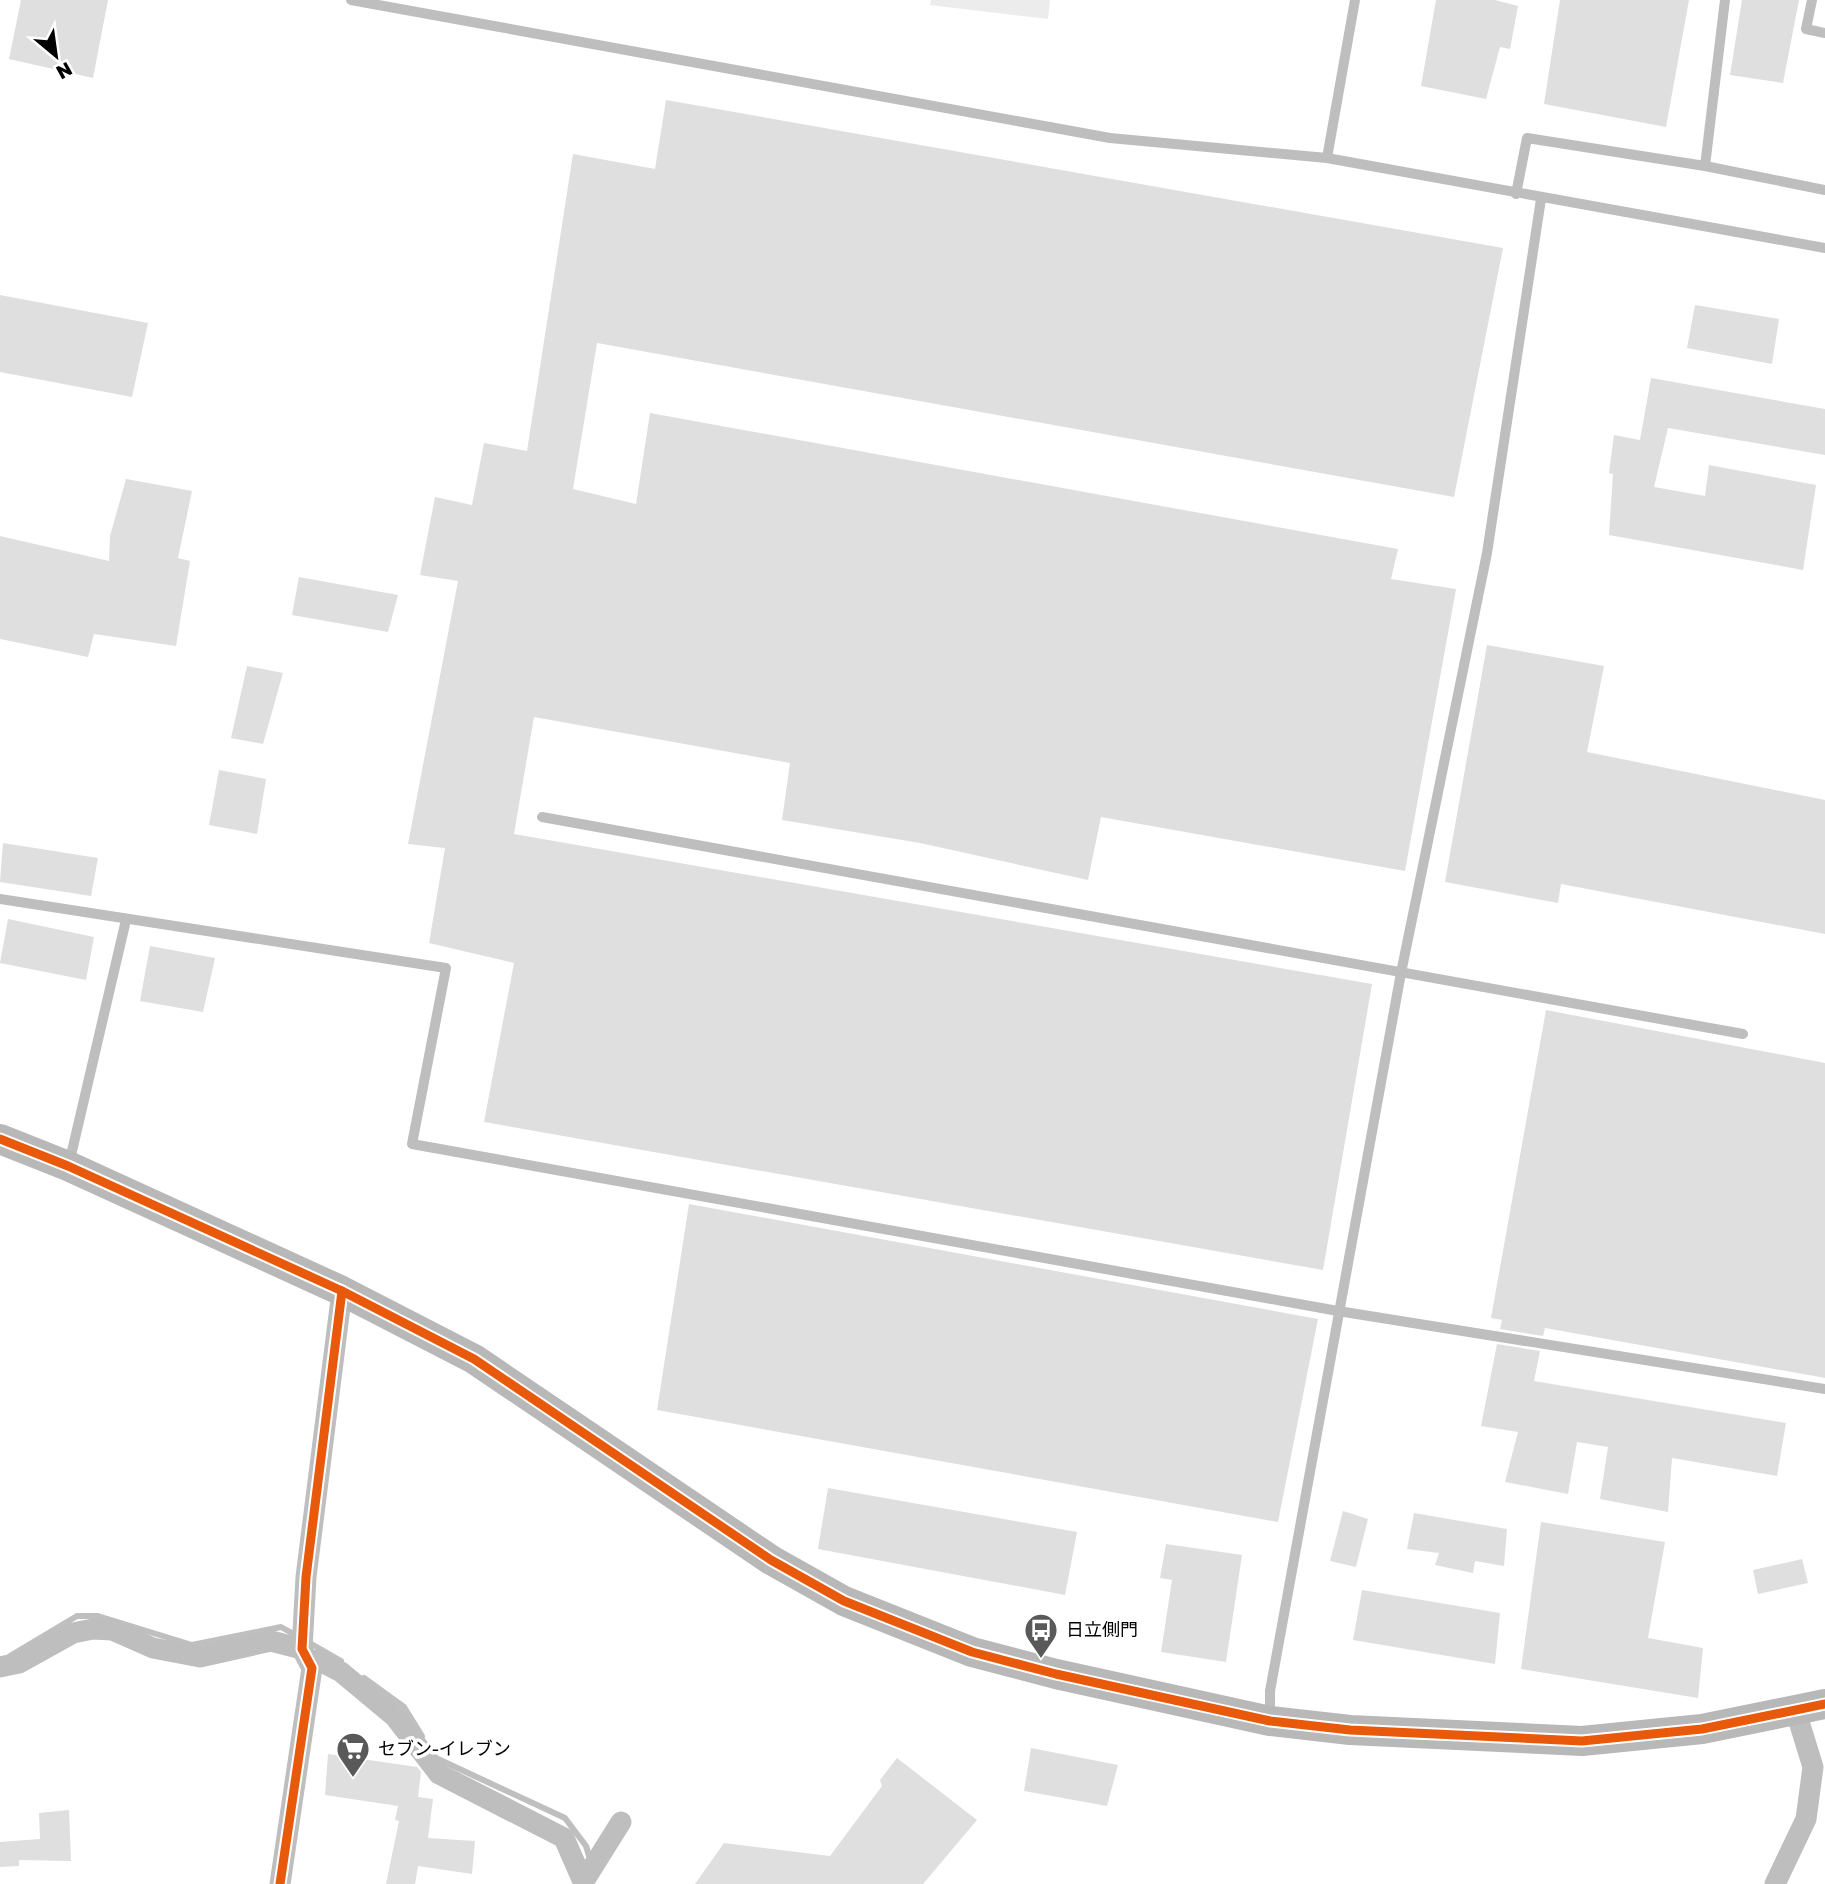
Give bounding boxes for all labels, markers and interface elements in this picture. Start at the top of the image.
north arrow [21,21,91,91]
text: N [53,58,76,85]
bus stop icon: 日立側門 [1022,1611,1060,1660]
place label: 日立側門 [1066,1618,1138,1640]
supermarket icon: セブン-イレブン [334,1730,372,1779]
place label: セブン-イレブン [378,1737,511,1759]

